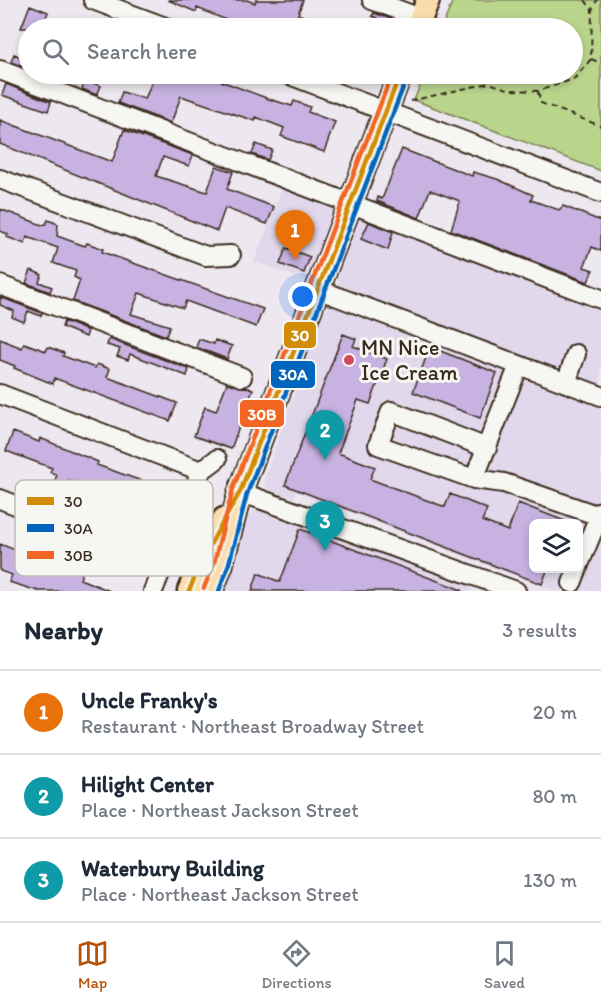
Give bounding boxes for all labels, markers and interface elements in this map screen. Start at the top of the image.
search box [18,18,583,84]
icon: search [39,35,72,68]
text: Search here [87,38,197,65]
pin: 1 [276,210,314,260]
your location [288,282,317,311]
line badge: 30 [283,321,317,349]
text: 30 [291,326,309,345]
place label: MN Nice Ice Cream [361,334,458,386]
marker: MN Nice Ice Cream [342,353,356,367]
line badge: 30A [270,360,316,389]
text: 30A [279,365,308,384]
line badge: 30B [239,399,285,428]
text: 30B [248,405,277,424]
pin: 2 [306,410,344,460]
legend [15,480,213,576]
text: 30 [64,492,83,511]
pin: 3 [306,502,344,551]
text: 30A [64,519,93,538]
map controls [529,519,583,573]
button: layers [529,519,583,573]
text: 30B [64,546,93,565]
text: Nearby [24,614,103,646]
text: 3 results [502,618,577,642]
text: Uncle Franky's [81,687,218,714]
text: 1 [39,700,48,724]
text: 20 m [533,700,577,724]
text: Restaurant · Northeast Broadway Street [81,714,424,738]
text: Hilight Center [81,771,214,798]
text: 2 [38,784,49,808]
text: 80 m [532,784,577,808]
text: Place · Northeast Jackson Street [81,798,359,822]
text: Waterbury Building [81,855,264,882]
text: 3 [38,868,49,892]
text: 130 m [523,868,577,892]
text: Place · Northeast Jackson Street [81,882,359,906]
tab: Map [76,937,109,992]
tab: Directions [261,937,332,992]
tab: Saved [484,937,525,992]

